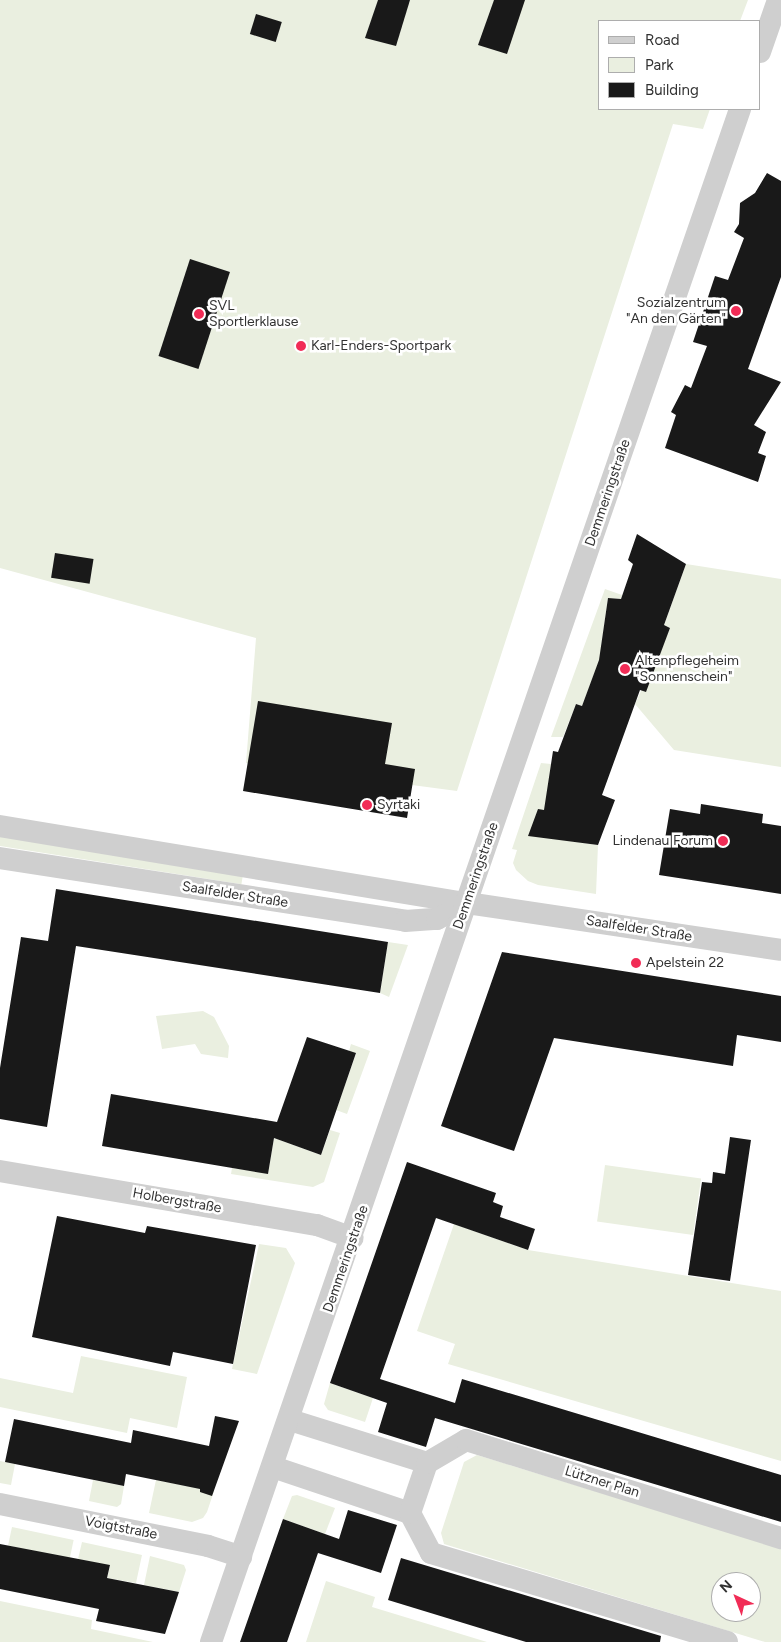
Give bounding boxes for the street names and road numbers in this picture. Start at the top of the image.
street label: Demmeringstraße [582,437,634,549]
street label: Demmeringstraße [450,820,502,932]
street label: Saalfelder Straße [181,878,289,912]
street label: Saalfelder Straße [585,912,693,946]
street label: Holbergstraße [131,1185,223,1217]
street label: Demmeringstraße [320,1203,372,1315]
street label: Lützner Plan [563,1463,641,1501]
street label: Voigtstraße [83,1513,159,1543]

